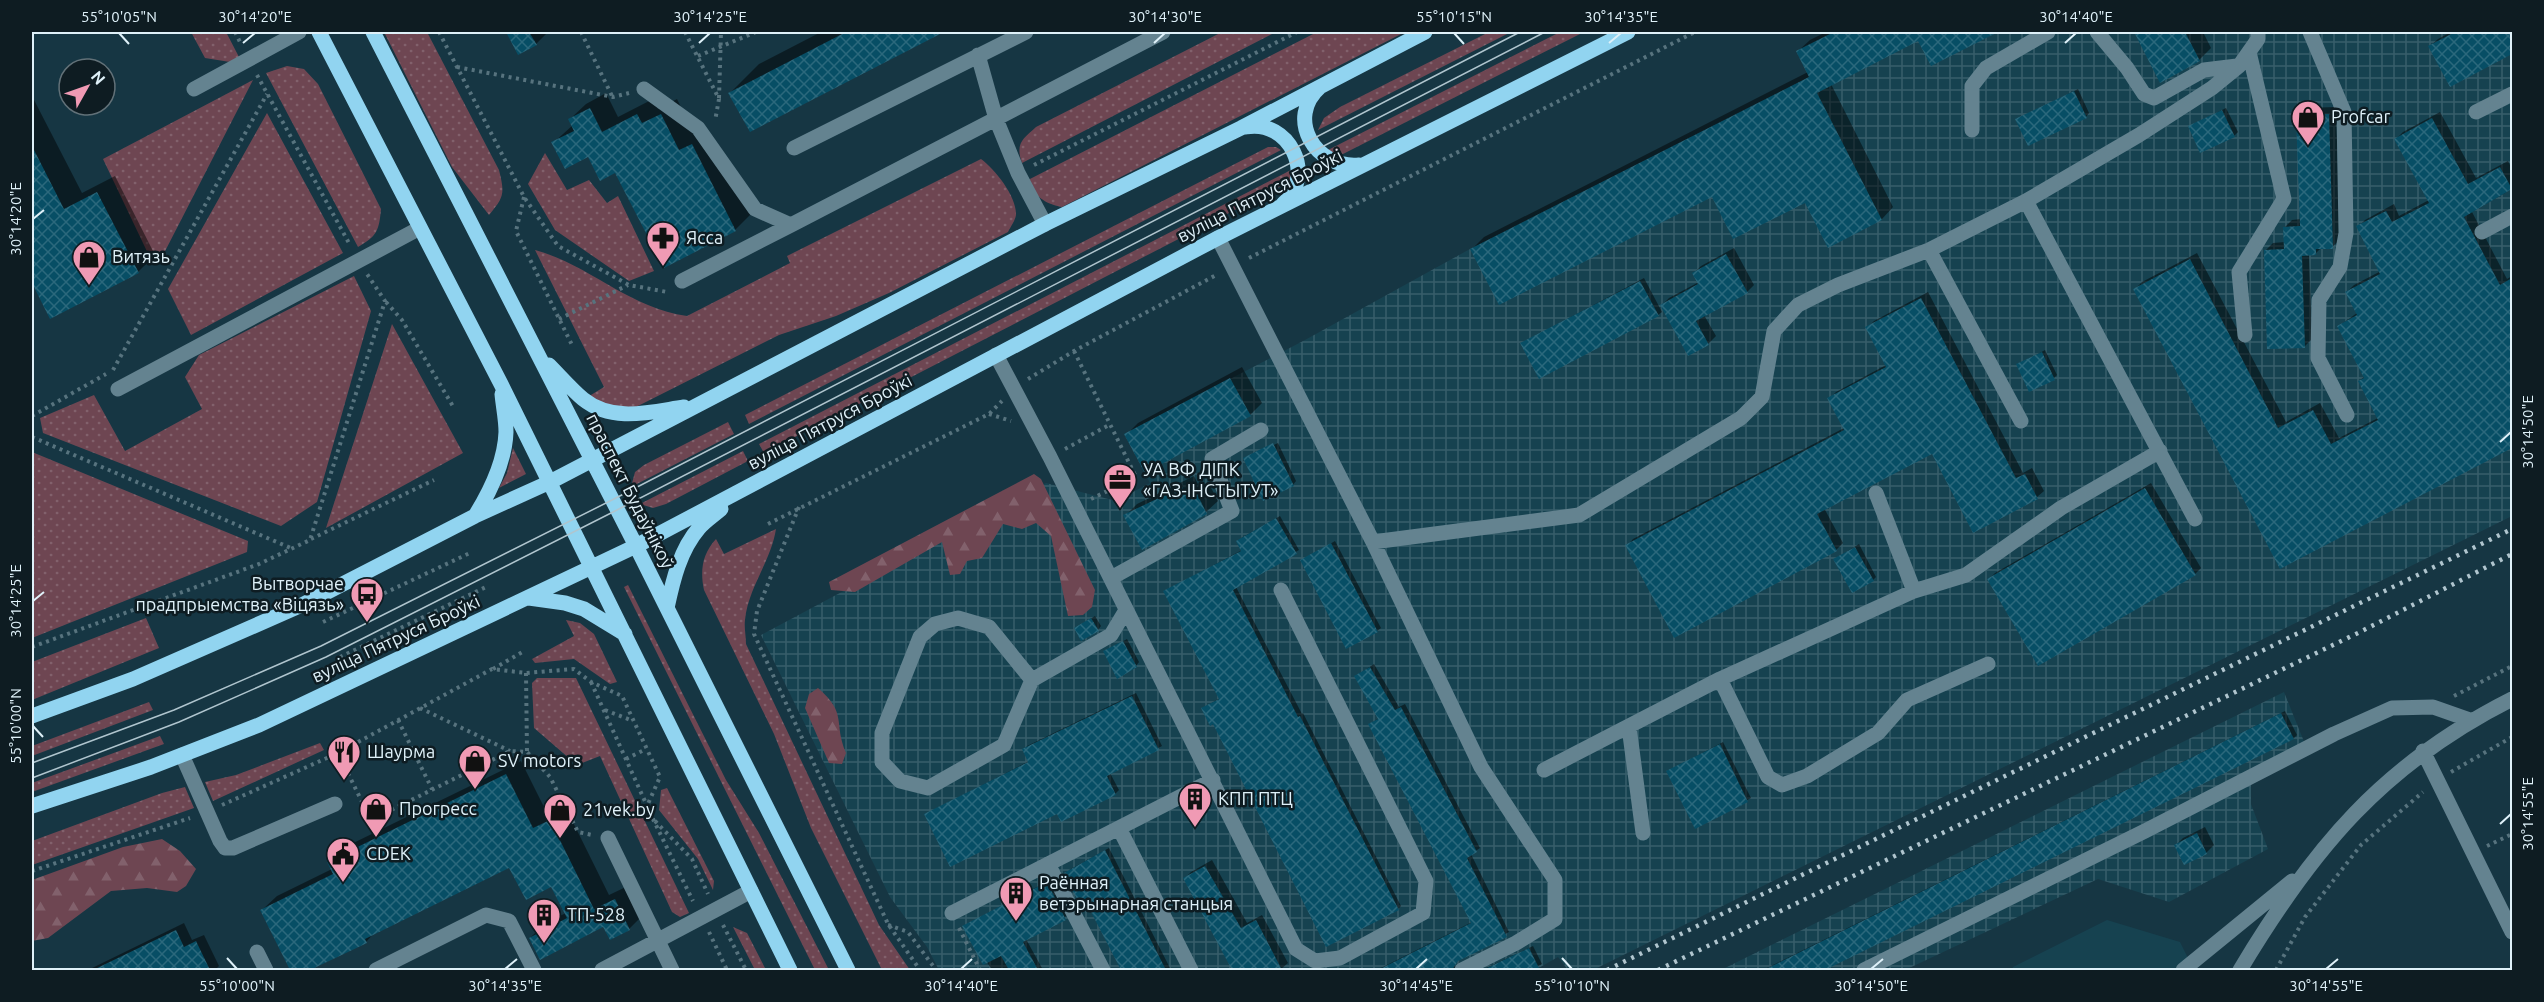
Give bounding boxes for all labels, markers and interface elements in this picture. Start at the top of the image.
text: 55°10'05"N [81,8,157,25]
text: 30°14'20"E [218,8,292,25]
text: 30°14'25"E [673,8,747,25]
text: 30°14'30"E [1128,8,1202,25]
text: 55°10'15"N [1416,8,1492,25]
text: 30°14'35"E [1584,8,1658,25]
text: 30°14'40"E [2039,8,2113,25]
north arrow [57,57,117,117]
text: N [88,67,109,88]
shop icon: Profcar [2290,99,2326,146]
place label: Profcar [2331,106,2391,126]
street label: вуліца Пятруся Броўкі [1173,145,1346,246]
text: 30°14'20"E [7,182,24,256]
pharmacy icon: Ясса [645,220,681,267]
place label: Ясса [686,227,723,247]
shop icon: Витязь [71,239,107,286]
place label: Витязь [112,246,170,266]
street label: вуліца Пятруся Броўкі [744,369,915,473]
text: 30°14'50"E [2519,395,2536,469]
street label: праспект Будаўнікоў [583,410,679,572]
place label: УА ВФ ДІПК «ГАЗ-ІНСТЫТУТ» [1143,459,1278,500]
office icon: УА ВФ ДІПК «ГАЗ-ІНСТЫТУТ» [1102,462,1138,509]
text: 30°14'25"E [7,564,24,638]
place label: Вытворчае прадпрыемства «Віцязь» [135,573,344,614]
bus stop icon: Вытворчае прадпрыемства «Віцязь» [349,576,385,623]
street label: вуліца Пятруся Броўкі [308,590,483,686]
text: 55°10'00"N [7,688,24,764]
restaurant icon: Шаурма [326,734,362,781]
place label: Шаурма [367,741,435,761]
shop icon: SV motors [457,743,493,790]
place label: SV motors [498,750,581,770]
text: 30°14'55"E [2519,777,2536,851]
building icon: КПП ПТЦ [1177,781,1213,828]
place label: КПП ПТЦ [1218,788,1293,808]
shop icon: Прогресс [358,791,394,838]
shop icon: 21vek.by [542,792,578,839]
place label: Прогресс [399,798,477,818]
place label: 21vek.by [583,799,655,819]
public building icon: CDEK [325,836,361,883]
place label: CDEK [366,843,411,863]
place label: Раённая ветэрынарная станцыя [1039,872,1233,913]
building icon: Раённая ветэрынарная станцыя [998,875,1034,922]
building icon: ТП-528 [526,897,562,944]
place label: ТП-528 [567,904,625,924]
text: 55°10'00"N [199,977,275,994]
text: 30°14'35"E [468,977,542,994]
text: 30°14'40"E [924,977,998,994]
text: 30°14'45"E [1379,977,1453,994]
text: 55°10'10"N [1534,977,1610,994]
text: 30°14'50"E [1834,977,1908,994]
text: 30°14'55"E [2289,977,2363,994]

